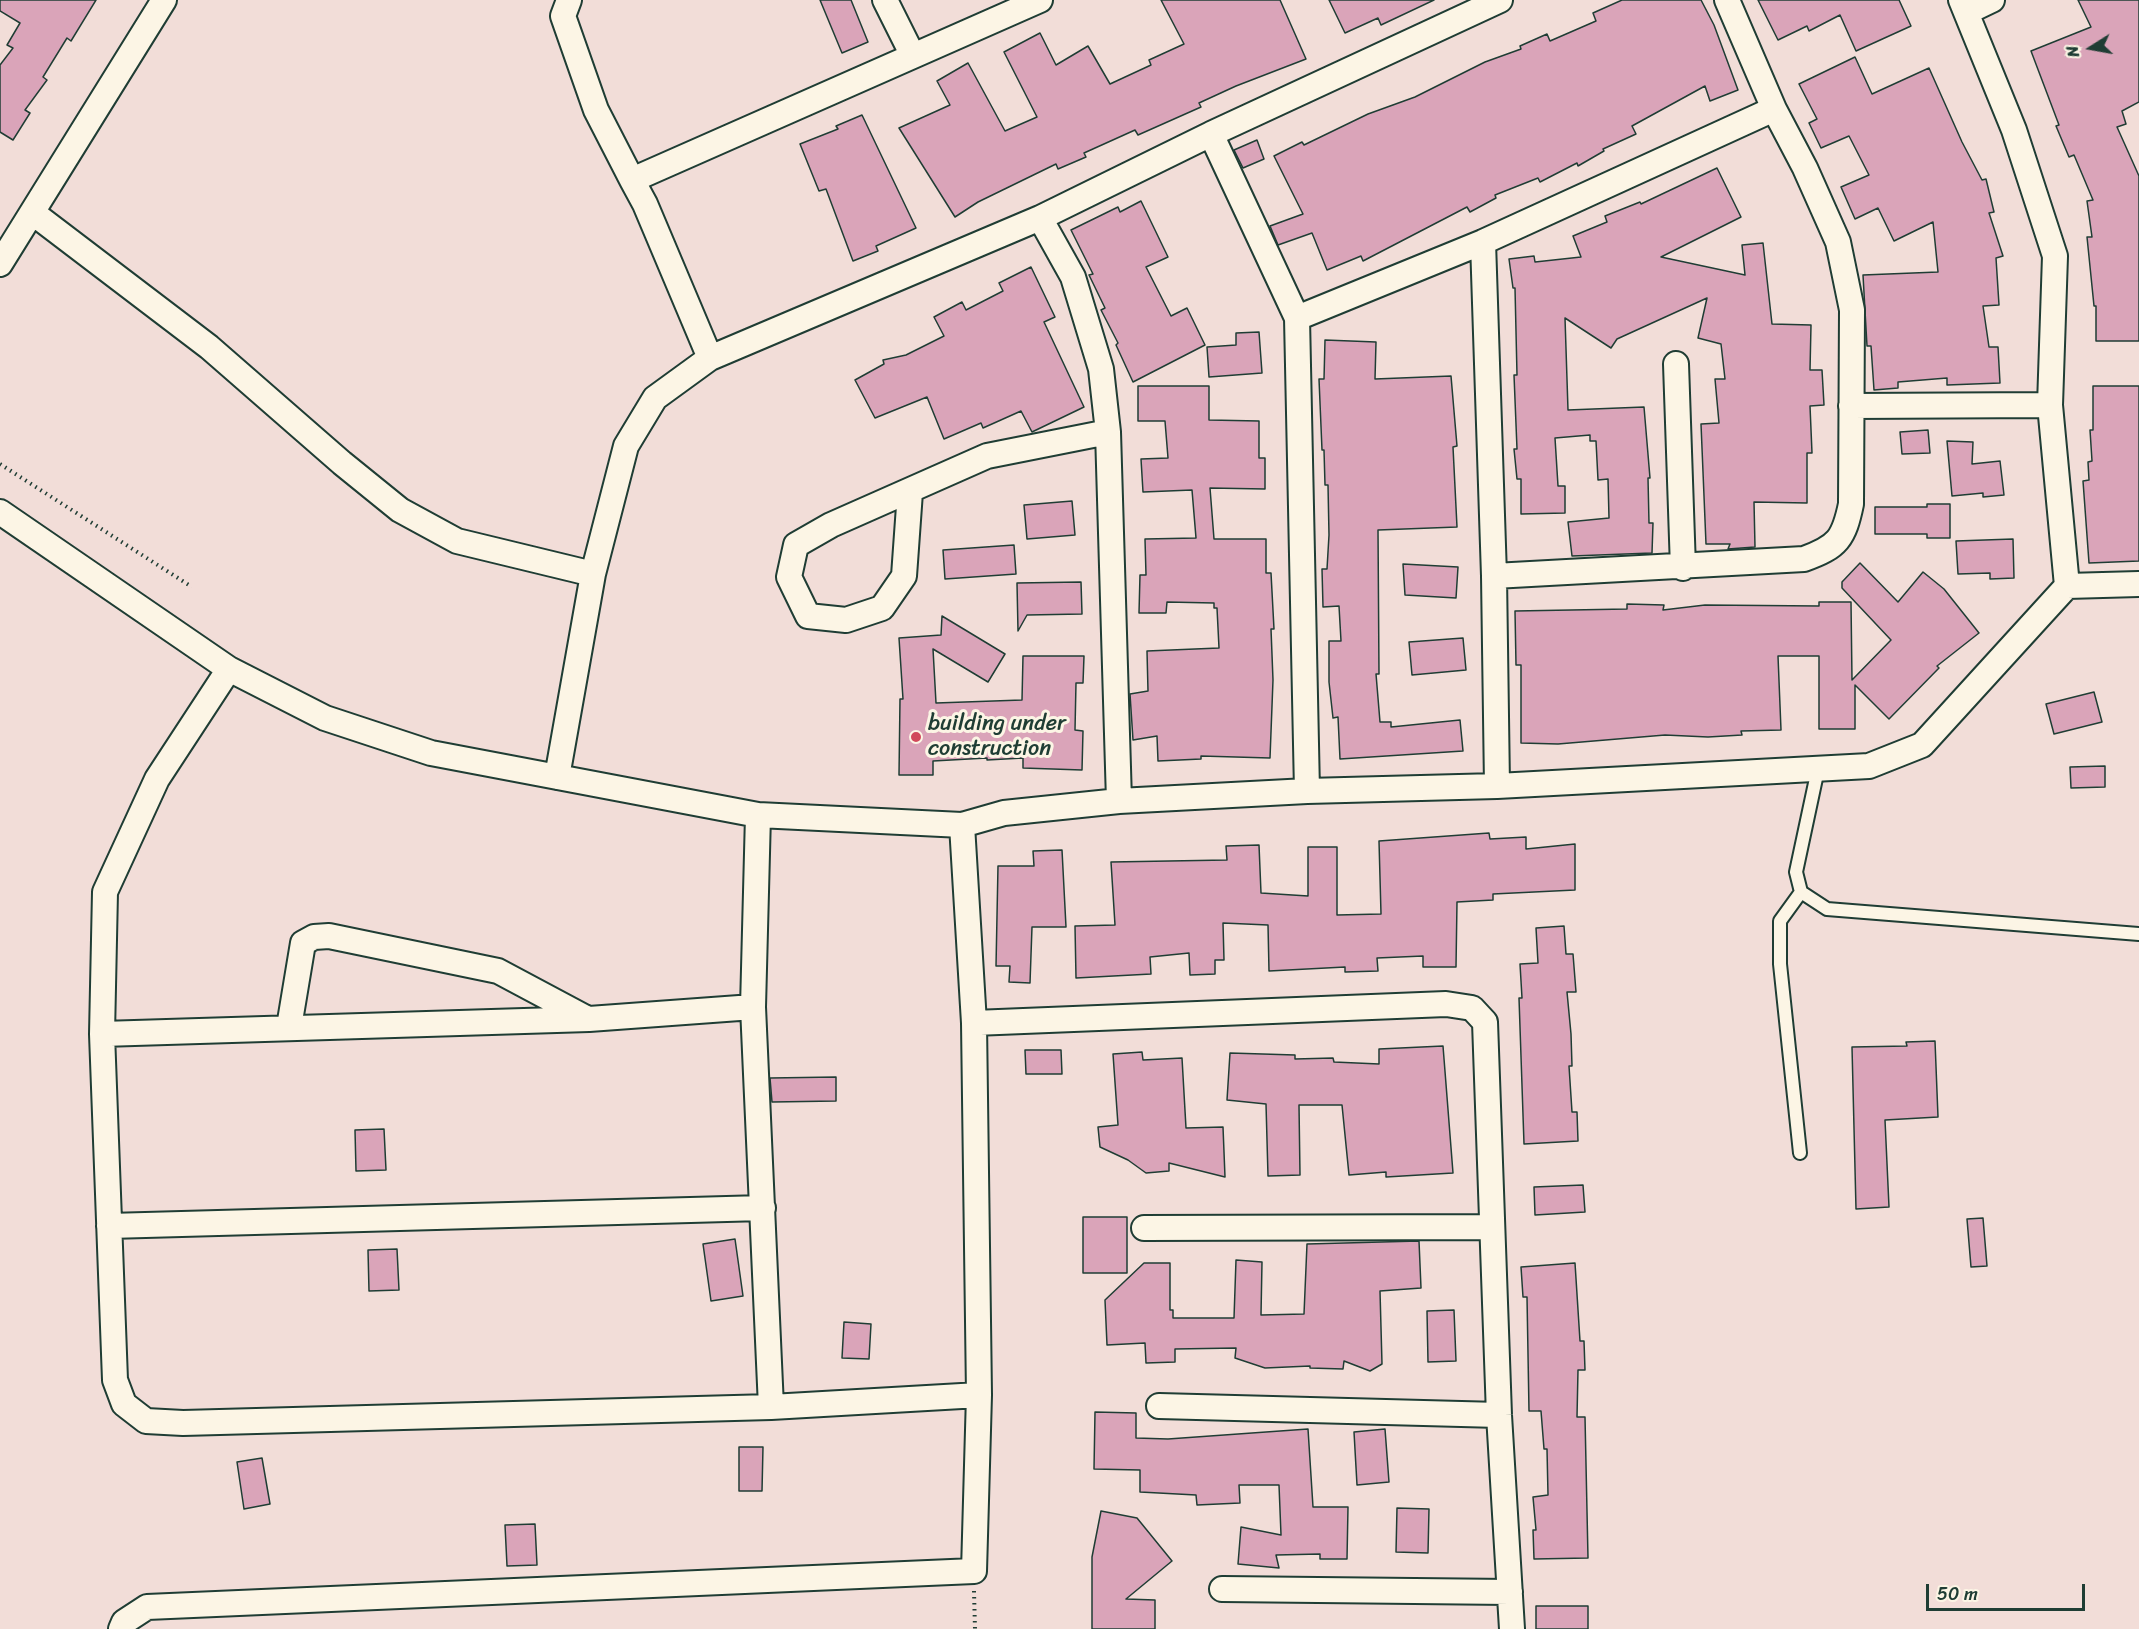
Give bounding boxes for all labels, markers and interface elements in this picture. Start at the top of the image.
north arrow [2061,18,2121,78]
text: N [2058,43,2088,60]
place label: building under construction [928,711,1066,762]
marker: building under construction [909,730,923,744]
scale bar [1929,1572,2088,1610]
text: 50 m [1937,1578,1978,1610]

